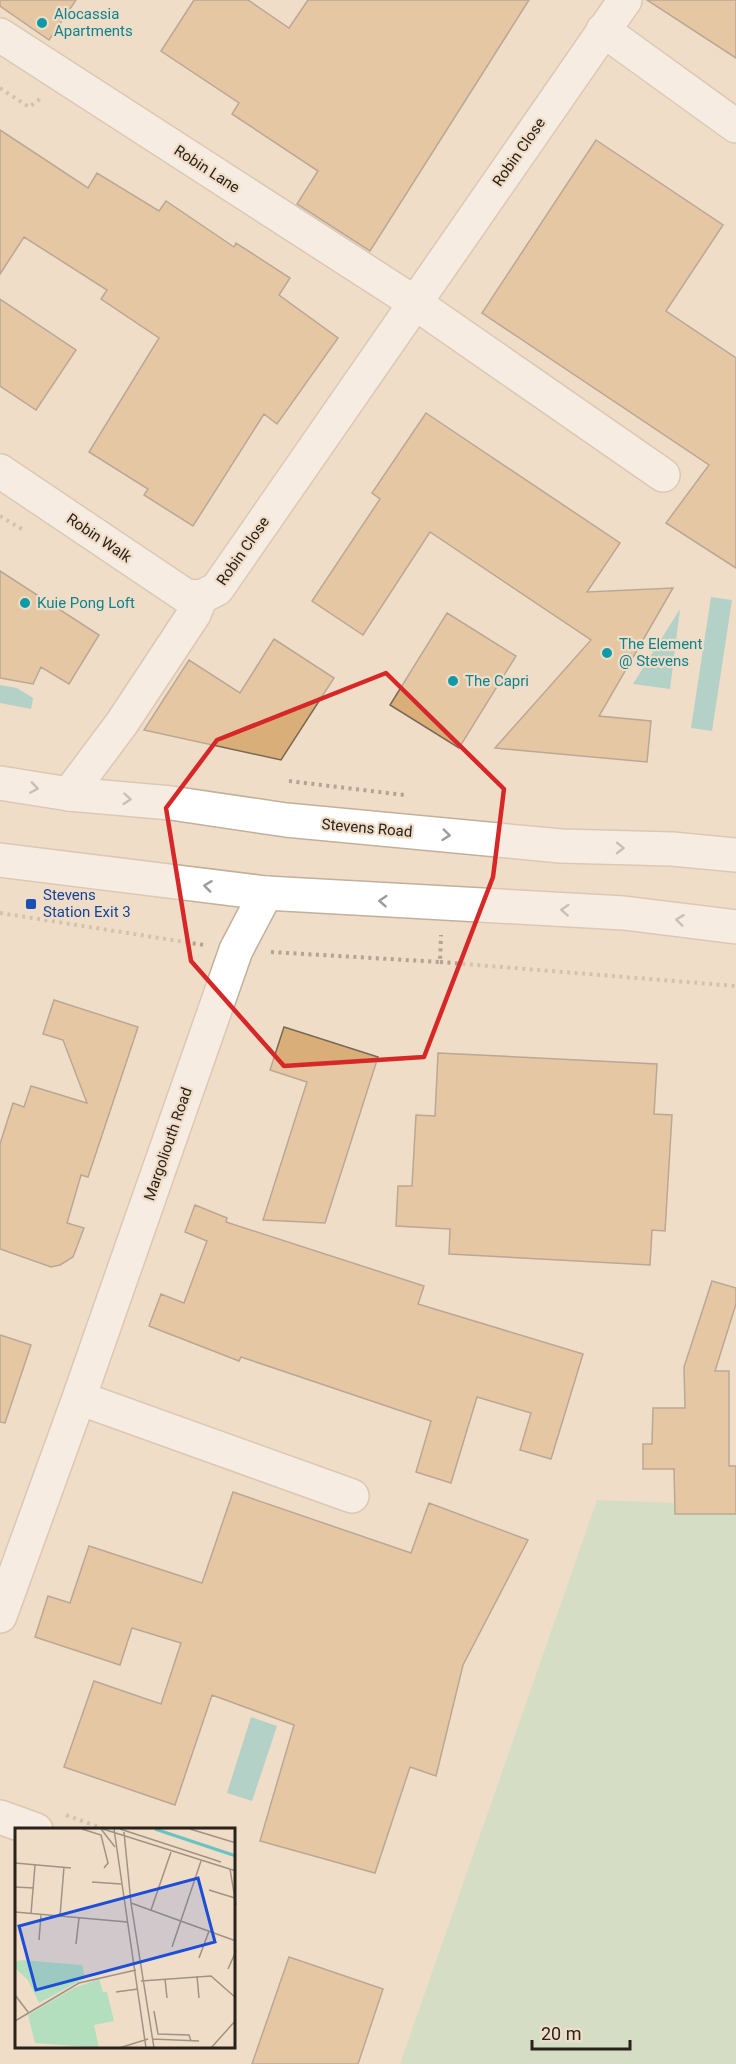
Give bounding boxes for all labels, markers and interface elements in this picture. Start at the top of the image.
place label: Alocassia Apartments [54,5,133,40]
marker: Alocassia Apartments [35,16,49,30]
street label: Robin Close [489,114,549,190]
street label: Robin Lane [171,141,243,197]
street label: Robin Walk [63,510,135,566]
street label: Robin Close [213,513,273,589]
place label: Kuie Pong Loft [37,594,135,612]
marker: Kuie Pong Loft [18,596,32,610]
place label: The Element @ Stevens [619,635,702,670]
marker: The Element @ Stevens [600,646,614,660]
place label: The Capri [465,672,529,690]
marker: The Capri [446,674,460,688]
one-way arrow [30,782,39,794]
one-way arrow [122,792,131,805]
street label: Stevens Road [321,815,413,841]
one-way arrow [441,828,450,841]
one-way arrow [615,841,624,854]
one-way arrow [204,880,213,893]
place label: Stevens Station Exit 3 [43,886,131,921]
one-way arrow [379,894,388,907]
marker: Stevens Station Exit 3 [24,897,38,911]
one-way arrow [561,904,570,917]
one-way arrow [675,915,684,927]
street label: Margoliouth Road [140,1085,196,1203]
inset map [15,1828,236,2049]
scale bar [532,2013,630,2051]
text: 20 m [541,2023,581,2044]

